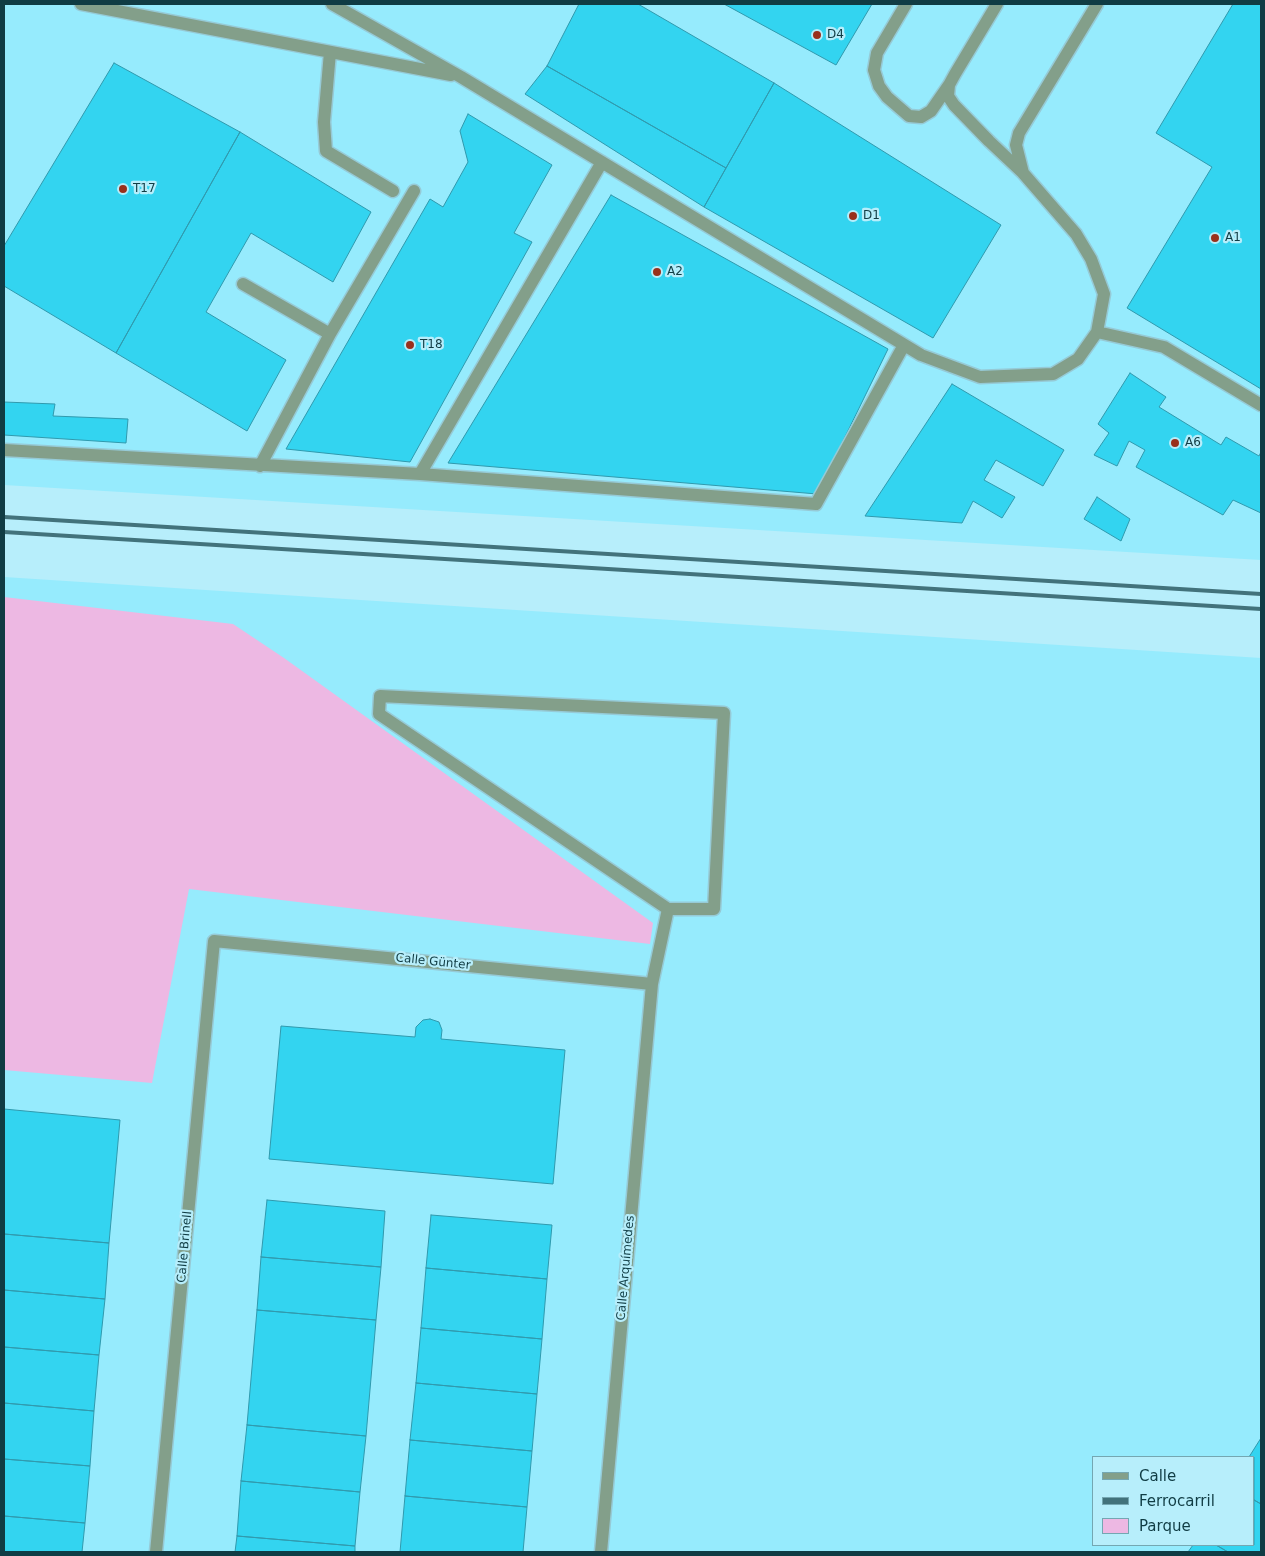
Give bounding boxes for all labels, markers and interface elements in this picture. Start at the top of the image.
place label: D4 [827,28,844,42]
marker: D4 [811,29,823,41]
place label: T17 [133,182,156,196]
marker: T17 [117,183,129,195]
place label: D1 [863,209,880,223]
marker: D1 [847,210,859,222]
place label: A1 [1225,231,1241,245]
marker: A1 [1209,232,1221,244]
place label: A2 [667,265,683,279]
marker: A2 [651,266,663,278]
place label: T18 [420,338,443,352]
marker: T18 [404,339,416,351]
place label: A6 [1185,436,1201,450]
marker: A6 [1169,437,1181,449]
street label: Calle Günter [395,951,471,973]
street label: Calle Brinell [175,1211,195,1283]
street label: Calle Arquímedes [614,1215,638,1321]
legend [1092,1456,1255,1546]
text: Calle [1139,1467,1176,1485]
text: Ferrocarril [1139,1492,1215,1510]
text: Parque [1139,1517,1191,1535]

